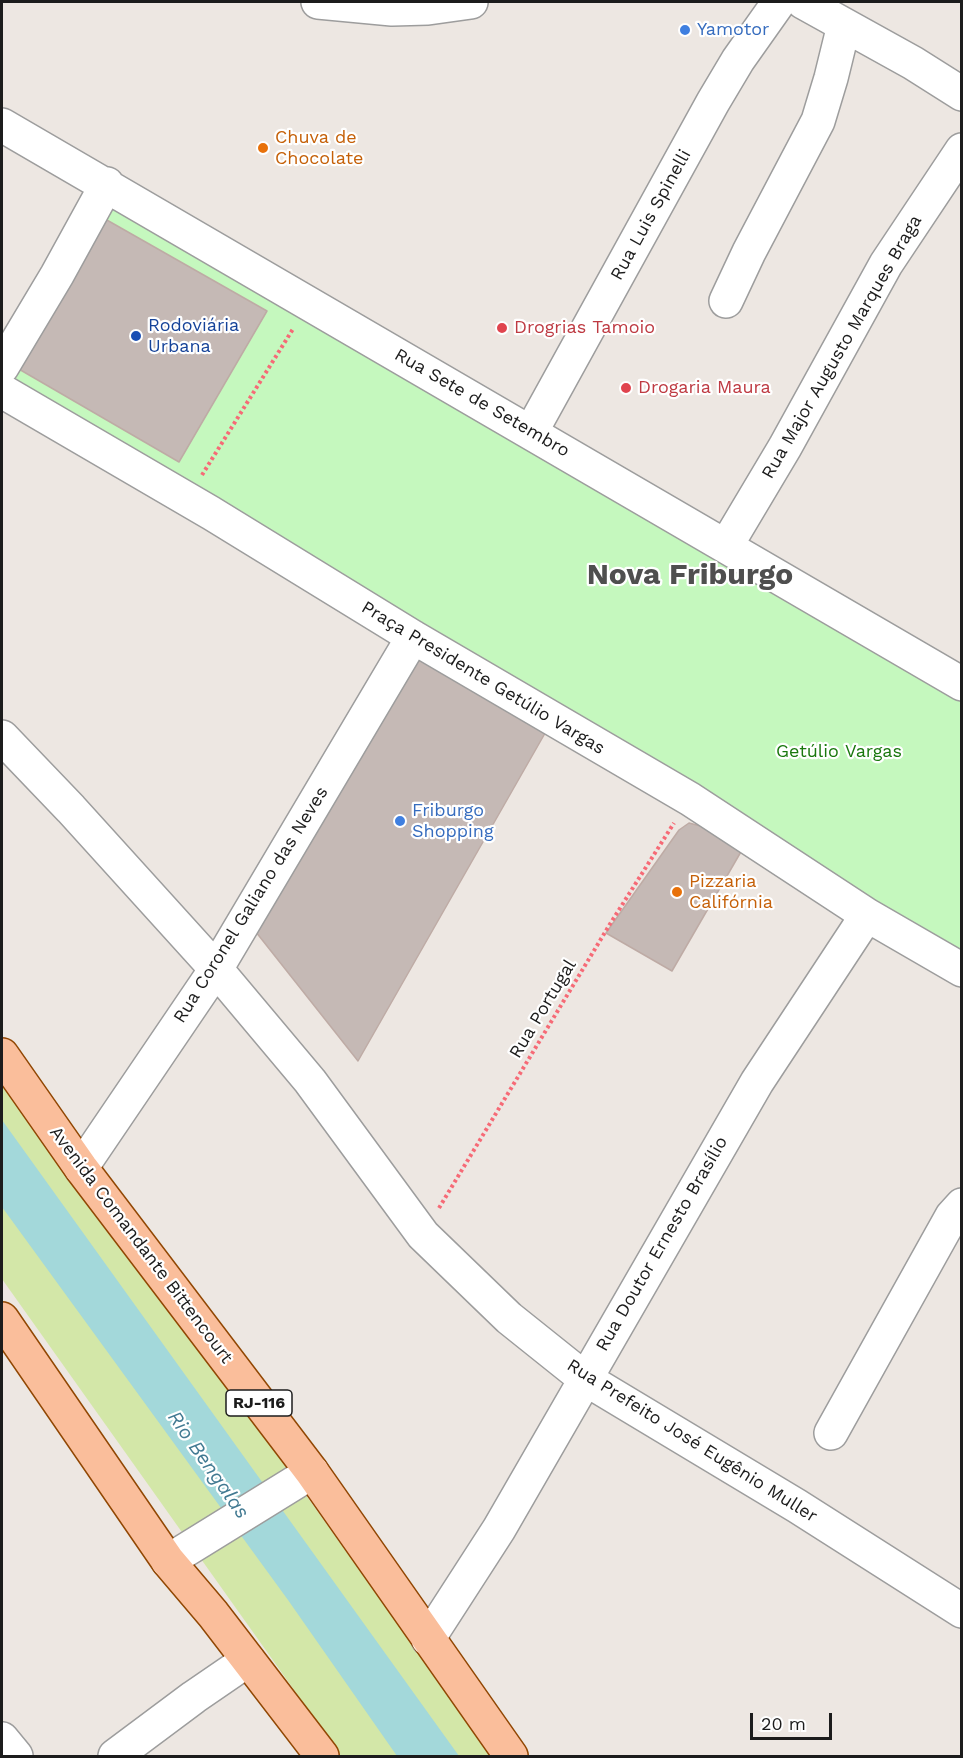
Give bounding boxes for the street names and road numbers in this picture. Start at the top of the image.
street label: Rua Luis Spinelli [606,146,696,284]
street label: Rua Major Augusto Marques Braga [757,211,927,483]
street label: Rua Sete de Setembro [391,344,573,462]
street label: Praça Presidente Getúlio Vargas [357,597,609,759]
street label: Rua Coronel Galiano das Neves [169,783,333,1027]
street label: Rua Portugal [505,956,581,1062]
street label: Avenida Comandante Bittencourt [45,1122,237,1368]
street label: Rua Doutor Ernesto Brasílio [591,1133,733,1355]
street label: Rua Prefeito José Eugênio Muller [563,1355,821,1527]
road number: RJ-116 [226,1390,292,1416]

